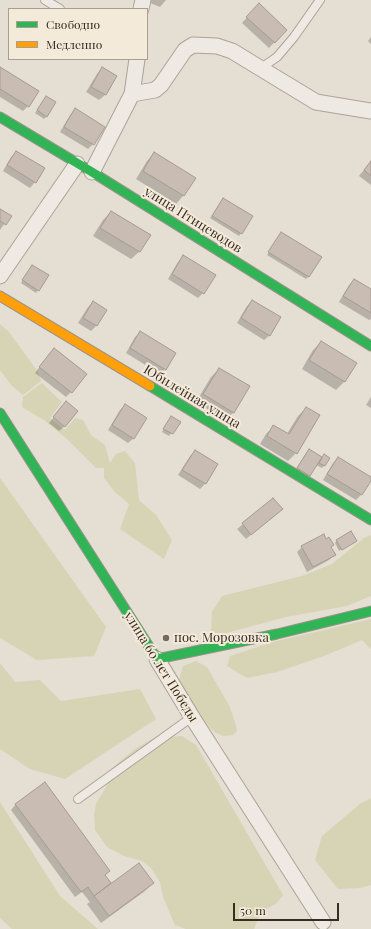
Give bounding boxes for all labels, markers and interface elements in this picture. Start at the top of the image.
legend [8,8,148,60]
text: Свободно [46,16,100,32]
text: Медленно [46,36,102,52]
street label: улица Птицеводов [141,184,245,256]
street label: Юбилейная улица [141,362,243,432]
street label: улица 60 лет Победы [121,609,201,725]
place label: пос. Морозовка [174,630,269,646]
marker: пос. Морозовка [161,633,171,643]
scale bar [235,895,341,921]
text: 50 m [240,902,266,918]

